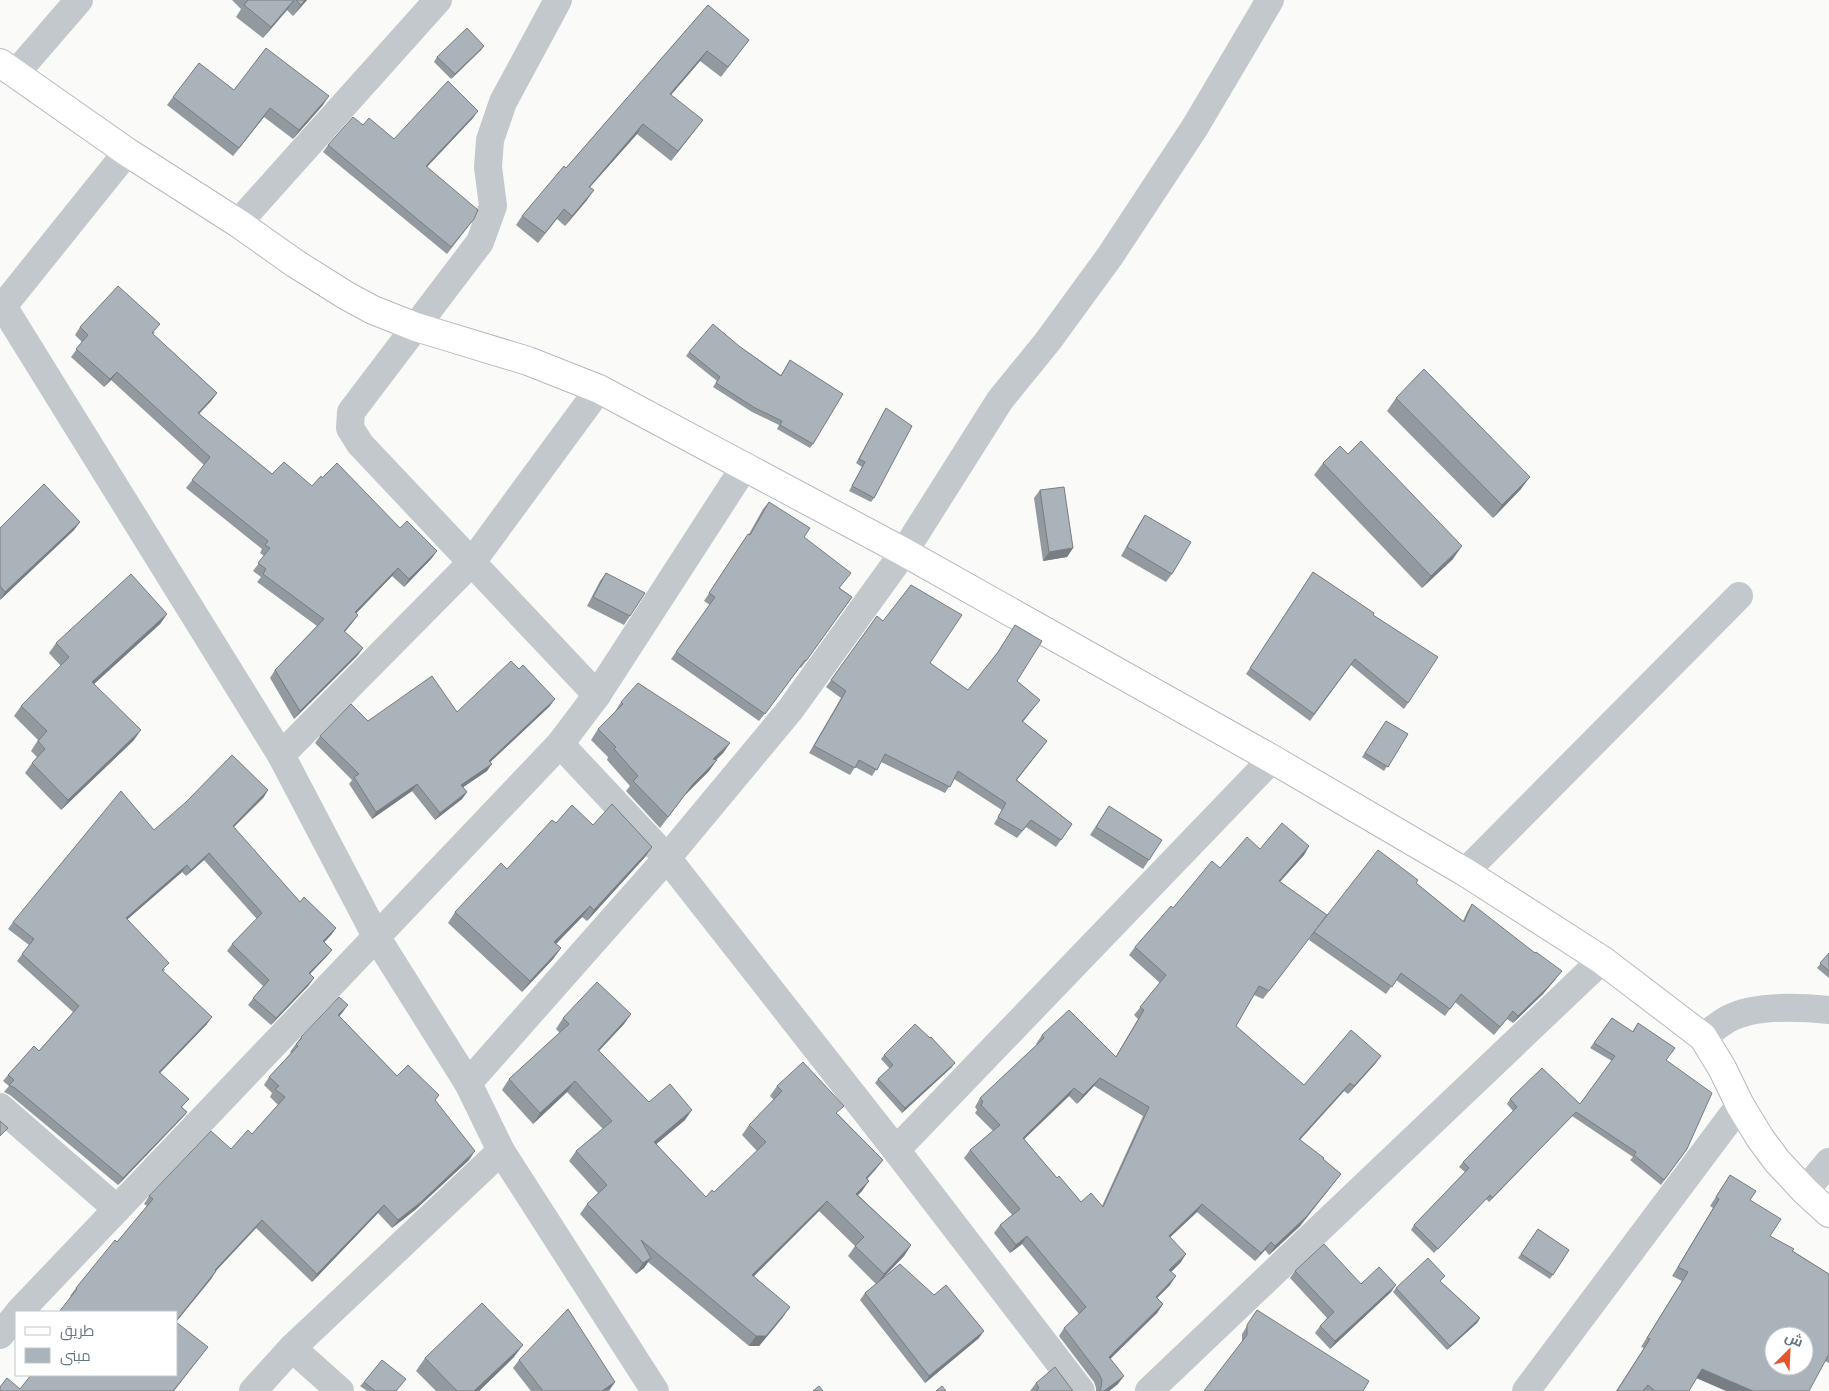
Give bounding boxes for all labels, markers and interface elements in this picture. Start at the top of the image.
legend [15,1311,178,1376]
text: طريق [60,1322,94,1341]
north arrow [1764,1326,1814,1376]
text: ش [1782,1328,1806,1351]
text: مبنى [60,1347,91,1366]

